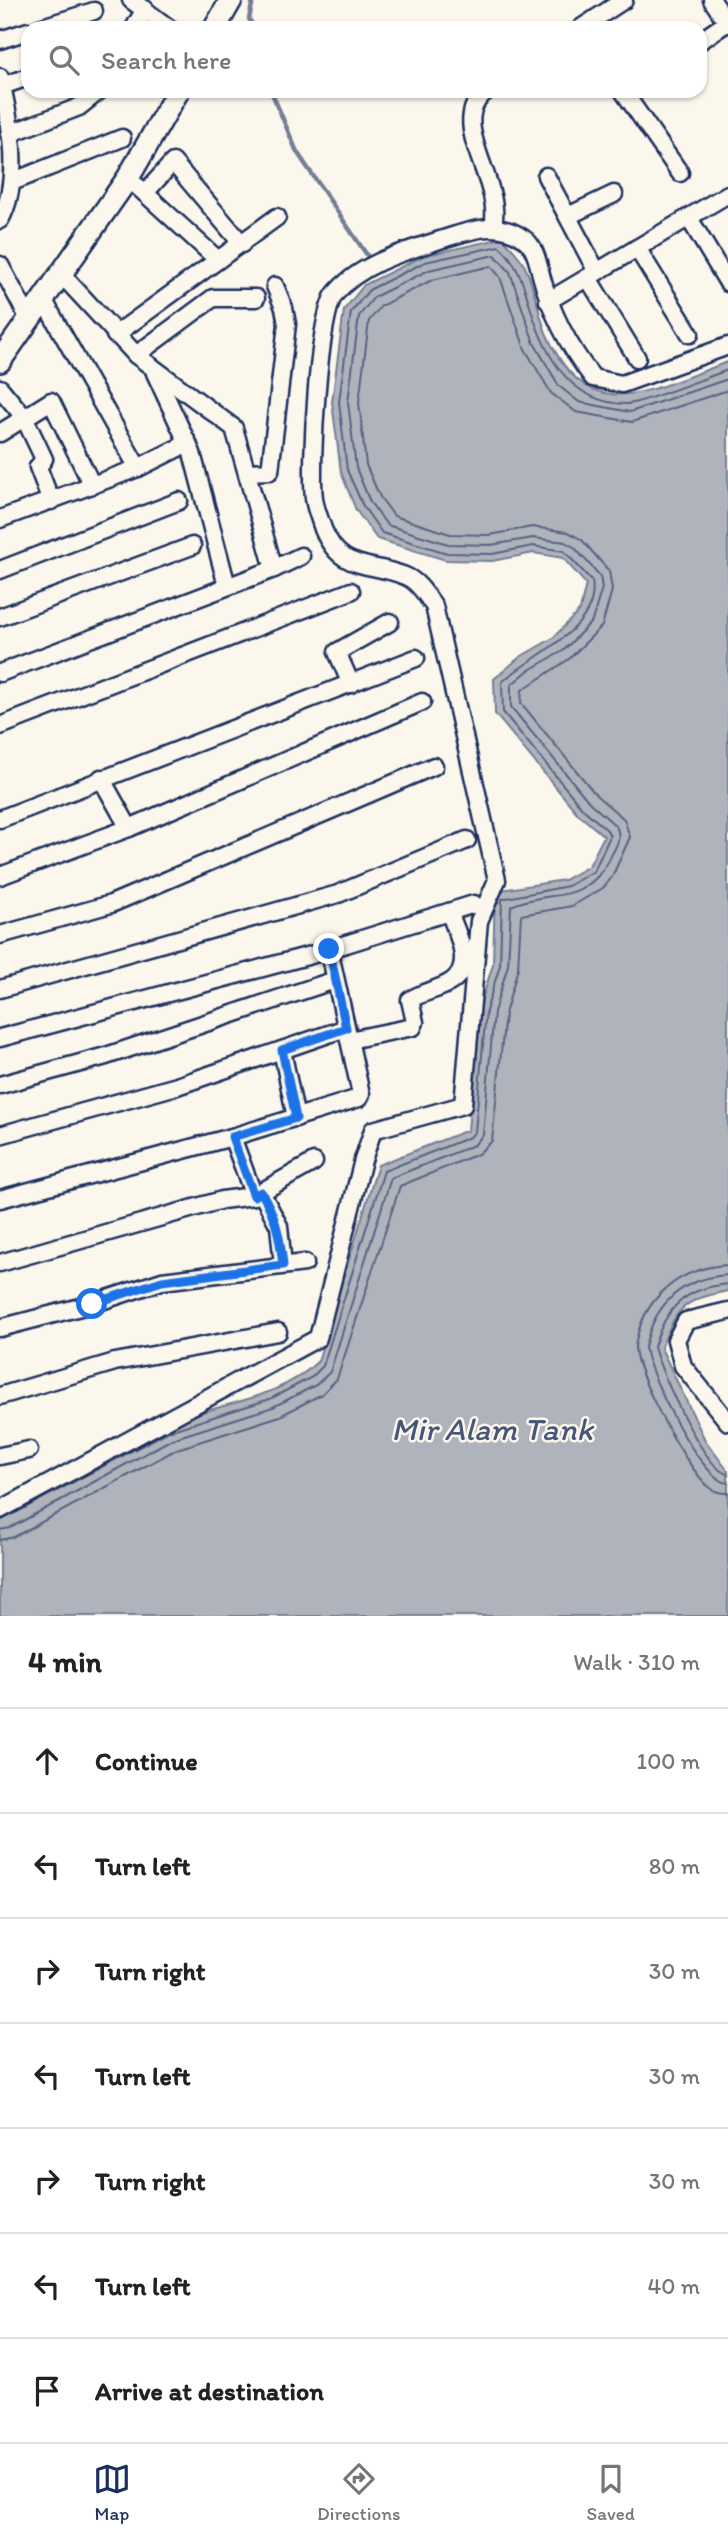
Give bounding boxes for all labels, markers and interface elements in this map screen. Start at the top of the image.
search box [21,21,707,98]
icon: search [45,41,83,79]
text: Search here [101,44,231,76]
route end [313,933,344,964]
route start [76,1288,107,1319]
water label: Mir Alam Tank [391,1410,594,1448]
text: 4 min [28,1643,102,1680]
text: Walk · 310 m [573,1648,700,1676]
icon: ahead [28,1742,66,1780]
text: Continue [95,1745,198,1777]
text: 100 m [636,1747,700,1775]
icon: left [28,1847,66,1885]
text: Turn left [95,1850,191,1882]
text: 80 m [649,1852,700,1880]
icon: right [28,1952,66,1990]
text: Turn right [95,1955,206,1987]
text: 30 m [649,1957,700,1985]
icon: left [28,2057,66,2095]
text: Turn left [95,2060,191,2092]
text: 30 m [649,2062,700,2090]
icon: right [28,2162,66,2200]
text: Turn right [95,2165,206,2197]
text: 30 m [649,2167,700,2195]
icon: left [28,2267,66,2305]
text: Turn left [95,2270,191,2302]
text: 40 m [647,2272,700,2300]
icon: arrive [28,2372,66,2410]
text: Arrive at destination [95,2375,324,2407]
tab: Map [93,2460,131,2525]
tab: Directions [317,2460,401,2525]
tab: Saved [587,2460,635,2525]

